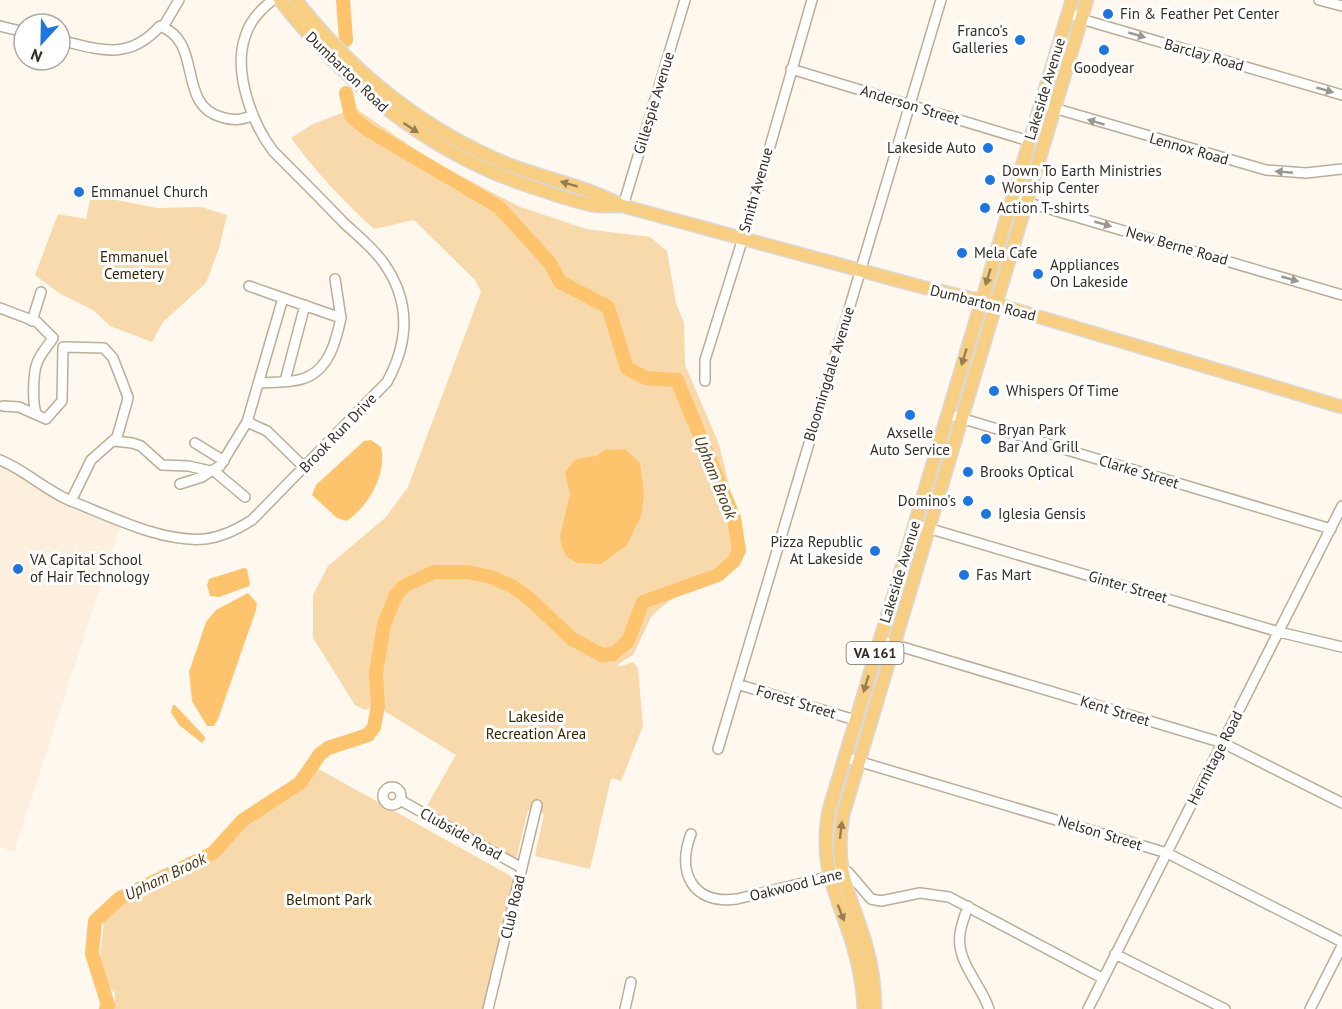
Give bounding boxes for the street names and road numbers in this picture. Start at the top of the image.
street label: Dumbarton Road [302,27,393,116]
street label: Barclay Road [1162,34,1246,75]
street label: Lakeside Avenue [1020,35,1069,142]
street label: Gillespie Avenue [629,49,678,156]
street label: Anderson Street [858,80,962,129]
street label: Lennox Road [1147,128,1231,169]
street label: Smith Avenue [734,145,777,235]
street label: New Berne Road [1124,222,1230,269]
street label: Dumbarton Road [928,280,1038,325]
street label: Bloomingdale Avenue [799,304,858,443]
street label: Brook Run Drive [295,389,380,476]
street label: Clarke Street [1097,450,1181,493]
street label: Lakeside Avenue [875,518,924,625]
street label: Ginter Street [1086,566,1170,607]
road number: VA 161 [846,642,904,664]
street label: Forest Street [754,680,838,723]
street label: Kent Street [1078,691,1152,730]
street label: Hermitage Road [1183,708,1246,808]
street label: Clubside Road [417,803,506,864]
street label: Nelson Street [1056,811,1145,854]
street label: Oakwood Lane [748,864,844,905]
street label: Club Road [496,873,529,941]

